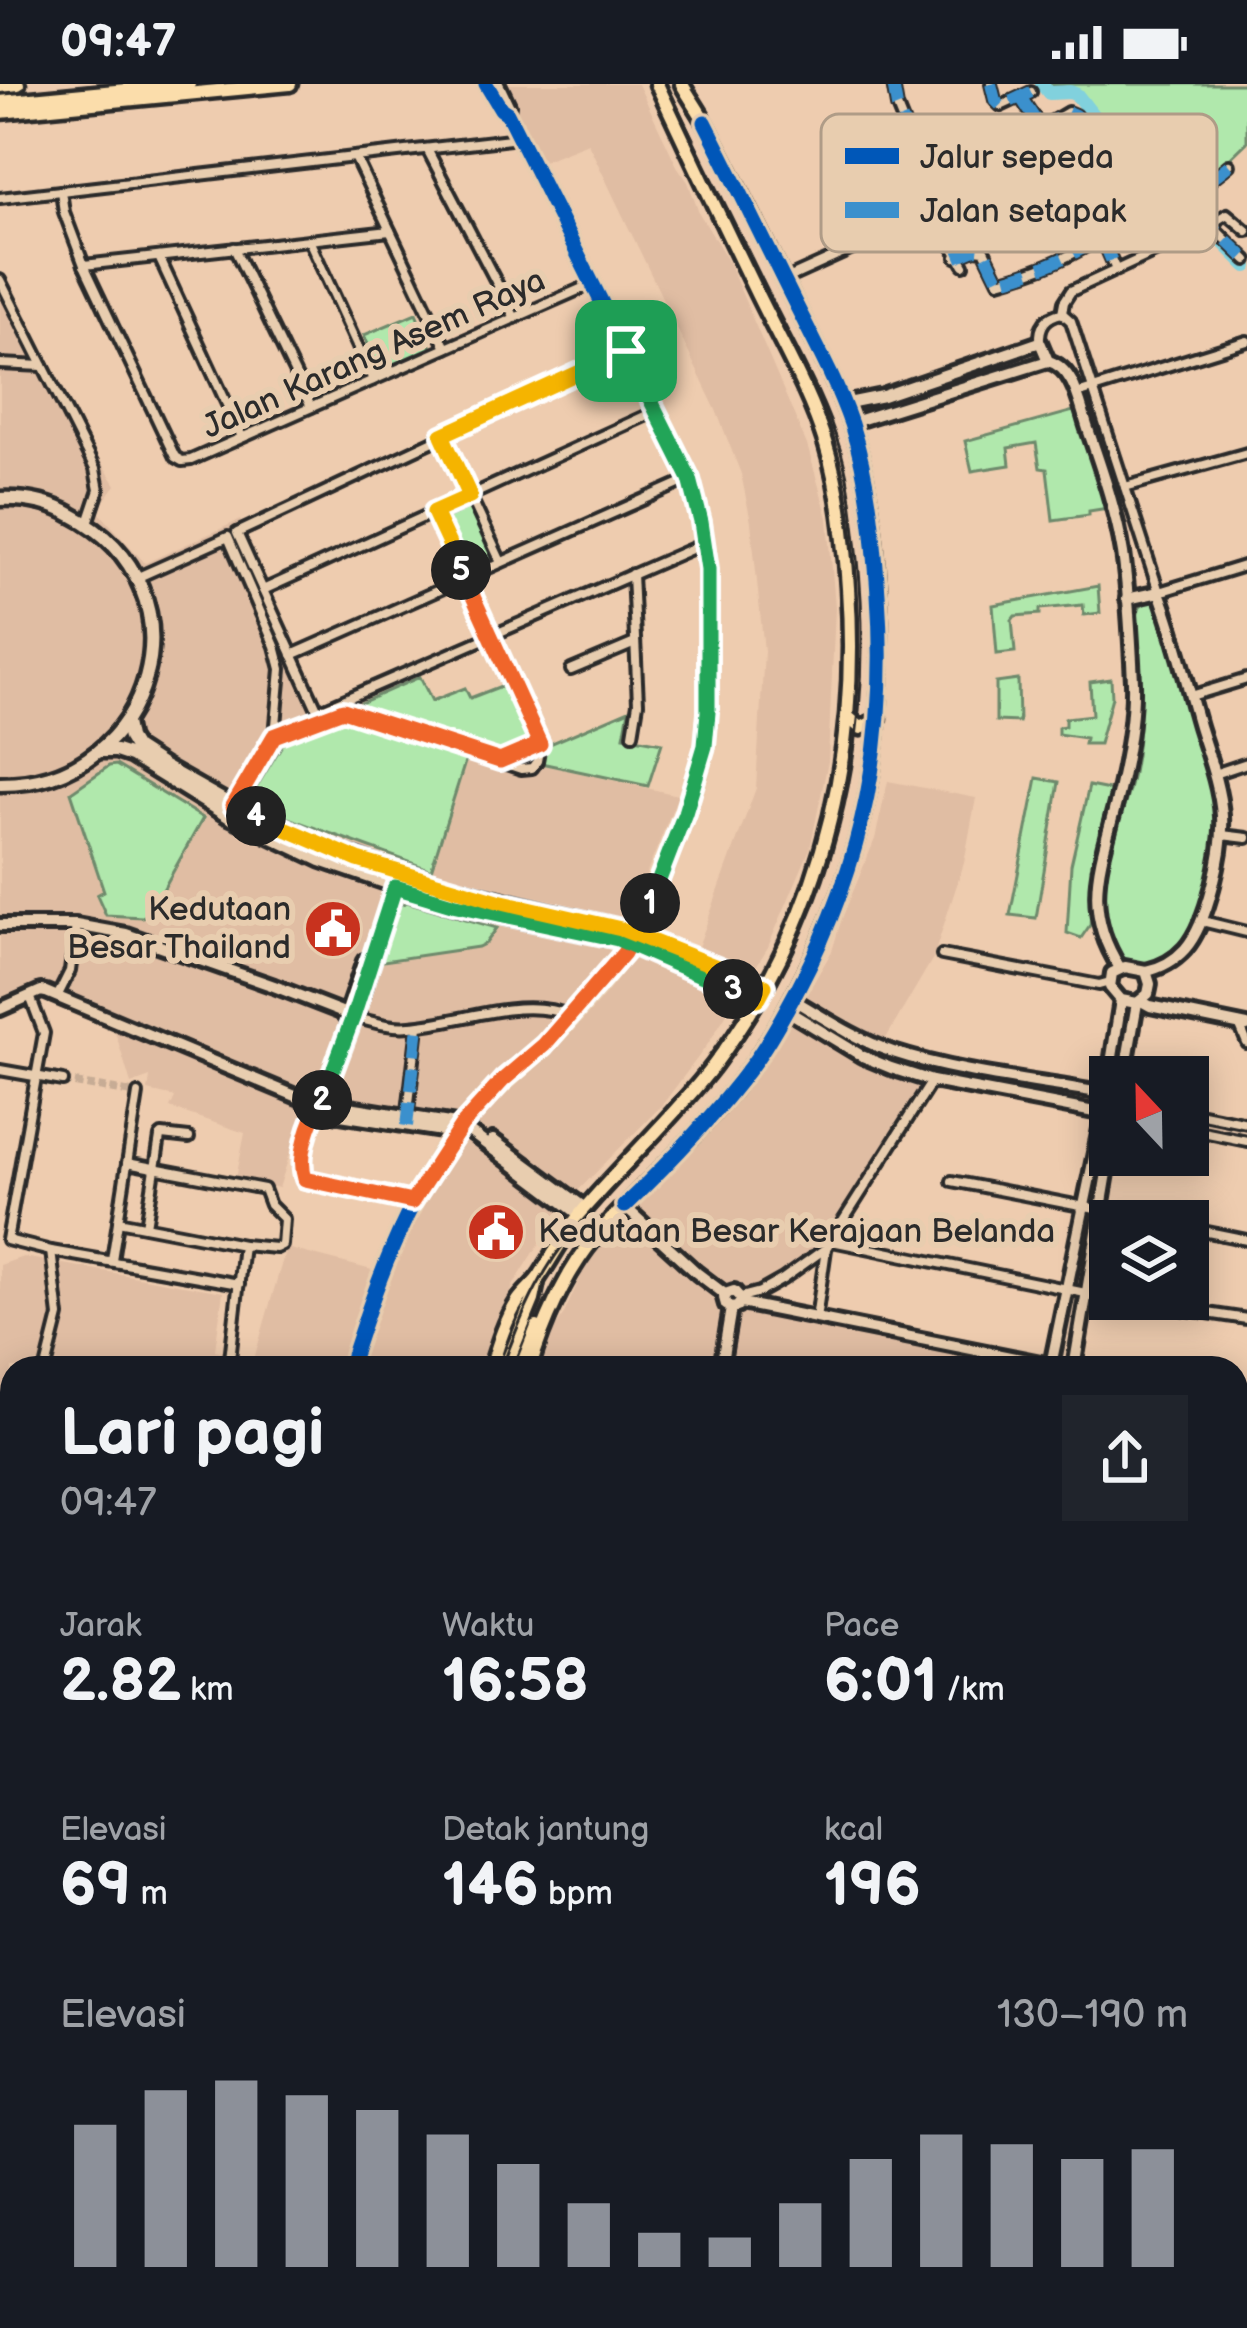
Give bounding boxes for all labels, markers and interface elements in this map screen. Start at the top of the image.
text: 09:47 [60,15,177,70]
legend [821,114,1217,252]
text: Jalur sepeda [920,138,1114,178]
text: Jalan setapak [920,192,1127,232]
street label: Jalan Karang Asem Raya [197,260,551,448]
pin [575,300,677,402]
icon: arrive [593,318,659,384]
pin: 5 [431,540,491,600]
text: 5 [451,550,471,590]
pin: 4 [226,786,286,846]
text: 4 [246,796,266,836]
pin: 1 [620,873,680,933]
text: 1 [643,883,657,923]
place label: Kedutaan Besar Thailand [67,890,291,968]
public building icon: Kedutaan Besar Thailand [302,898,364,960]
pin: 3 [703,959,763,1019]
text: 3 [723,969,743,1009]
north arrow [1089,1056,1209,1176]
map controls [1089,1056,1209,1320]
pin: 2 [292,1070,352,1130]
text: 2 [312,1080,332,1120]
button: layers [1089,1200,1209,1320]
public building icon: Kedutaan Besar Kerajaan Belanda [465,1201,527,1263]
place label: Kedutaan Besar Kerajaan Belanda [538,1212,1055,1252]
text: Lari pagi [60,1395,325,1474]
button: share [1062,1395,1188,1521]
text: 09:47 [60,1480,156,1527]
text: Jarak [60,1606,141,1646]
text: Waktu [442,1606,534,1646]
text: Pace [824,1606,899,1646]
text: 2.82 [60,1646,181,1718]
text: 16:58 [442,1646,589,1718]
text: 6:01 [824,1646,937,1718]
text: km [181,1670,234,1710]
text: /km [937,1670,1005,1710]
text: Elevasi [60,1810,167,1850]
text: Detak jantung [442,1810,649,1850]
text: kcal [824,1810,883,1850]
text: 69 [60,1850,132,1922]
text: 146 [442,1850,539,1922]
text: 196 [824,1850,921,1922]
text: m [132,1874,168,1914]
text: bpm [539,1874,613,1914]
text: Elevasi [60,1992,186,2039]
text: 130–190 m [997,1992,1188,2039]

